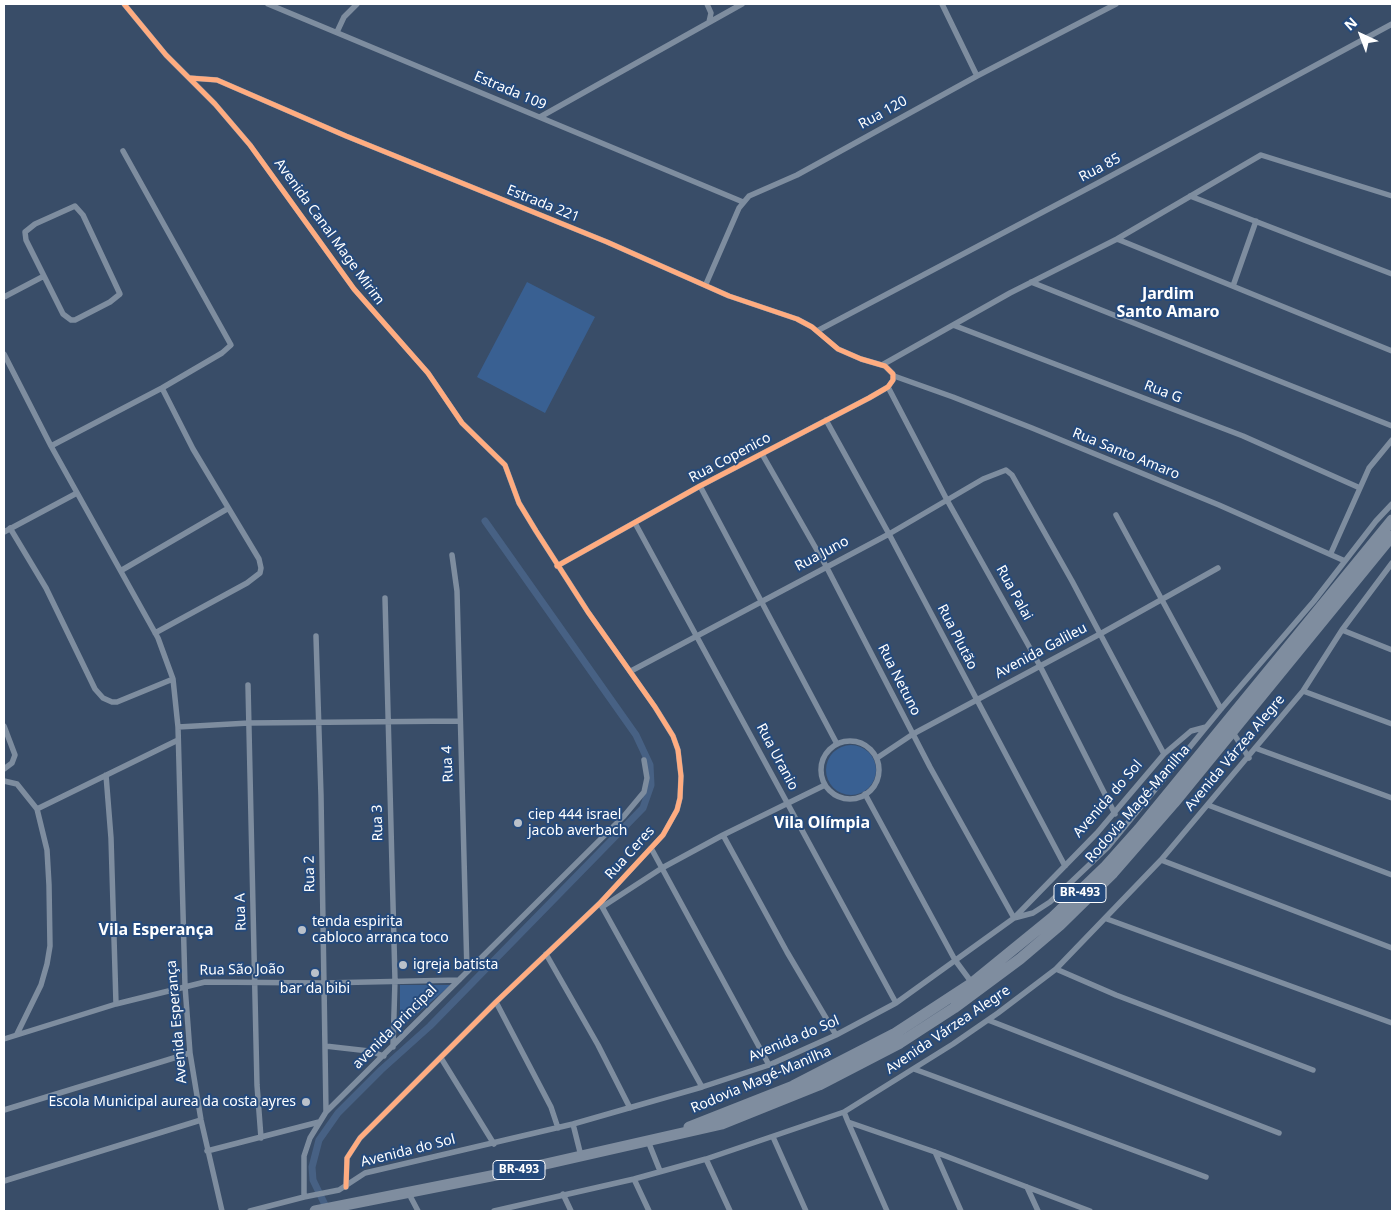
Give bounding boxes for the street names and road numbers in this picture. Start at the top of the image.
street label: Estrada 109 [471,68,549,114]
street label: Rua 120 [856,93,910,133]
street label: Rua 85 [1076,150,1124,186]
street label: Avenida Canal Mage Mirim [270,156,388,308]
street label: Estrada 221 [504,182,582,226]
street label: Rua G [1142,377,1184,407]
street label: Rua Santo Amaro [1070,425,1182,483]
street label: Rua Copenico [686,429,774,487]
street label: Rua Juno [792,533,852,575]
street label: Rua Palai [992,563,1036,623]
street label: Rua Plutão [933,602,981,672]
street label: Avenida Galileu [992,620,1090,682]
street label: Rua Netuno [874,641,924,719]
street label: Avenida Várzea Alegre [1181,691,1289,815]
street label: Rua Uranio [752,721,802,793]
street label: Rodovia Magé-Manilha [1082,742,1194,866]
street label: Rua 4 [439,745,457,783]
street label: Avenida do Sol [1070,757,1146,841]
street label: Rua 3 [369,804,387,842]
street label: Rua Ceres [602,823,658,883]
street label: Rua 2 [301,855,319,893]
road number: BR-493 [1054,884,1106,902]
street label: Rua A [232,893,250,931]
street label: Avenida Esperança [163,960,191,1084]
street label: Rua São João [199,961,285,979]
street label: avenida principal [349,981,441,1073]
street label: Avenida Várzea Alegre [883,982,1013,1078]
street label: Avenida do Sol [746,1012,842,1066]
street label: Rodovia Magé-Manilha [688,1043,834,1117]
street label: Avenida do Sol [359,1131,457,1171]
road number: BR-493 [493,1160,545,1180]

